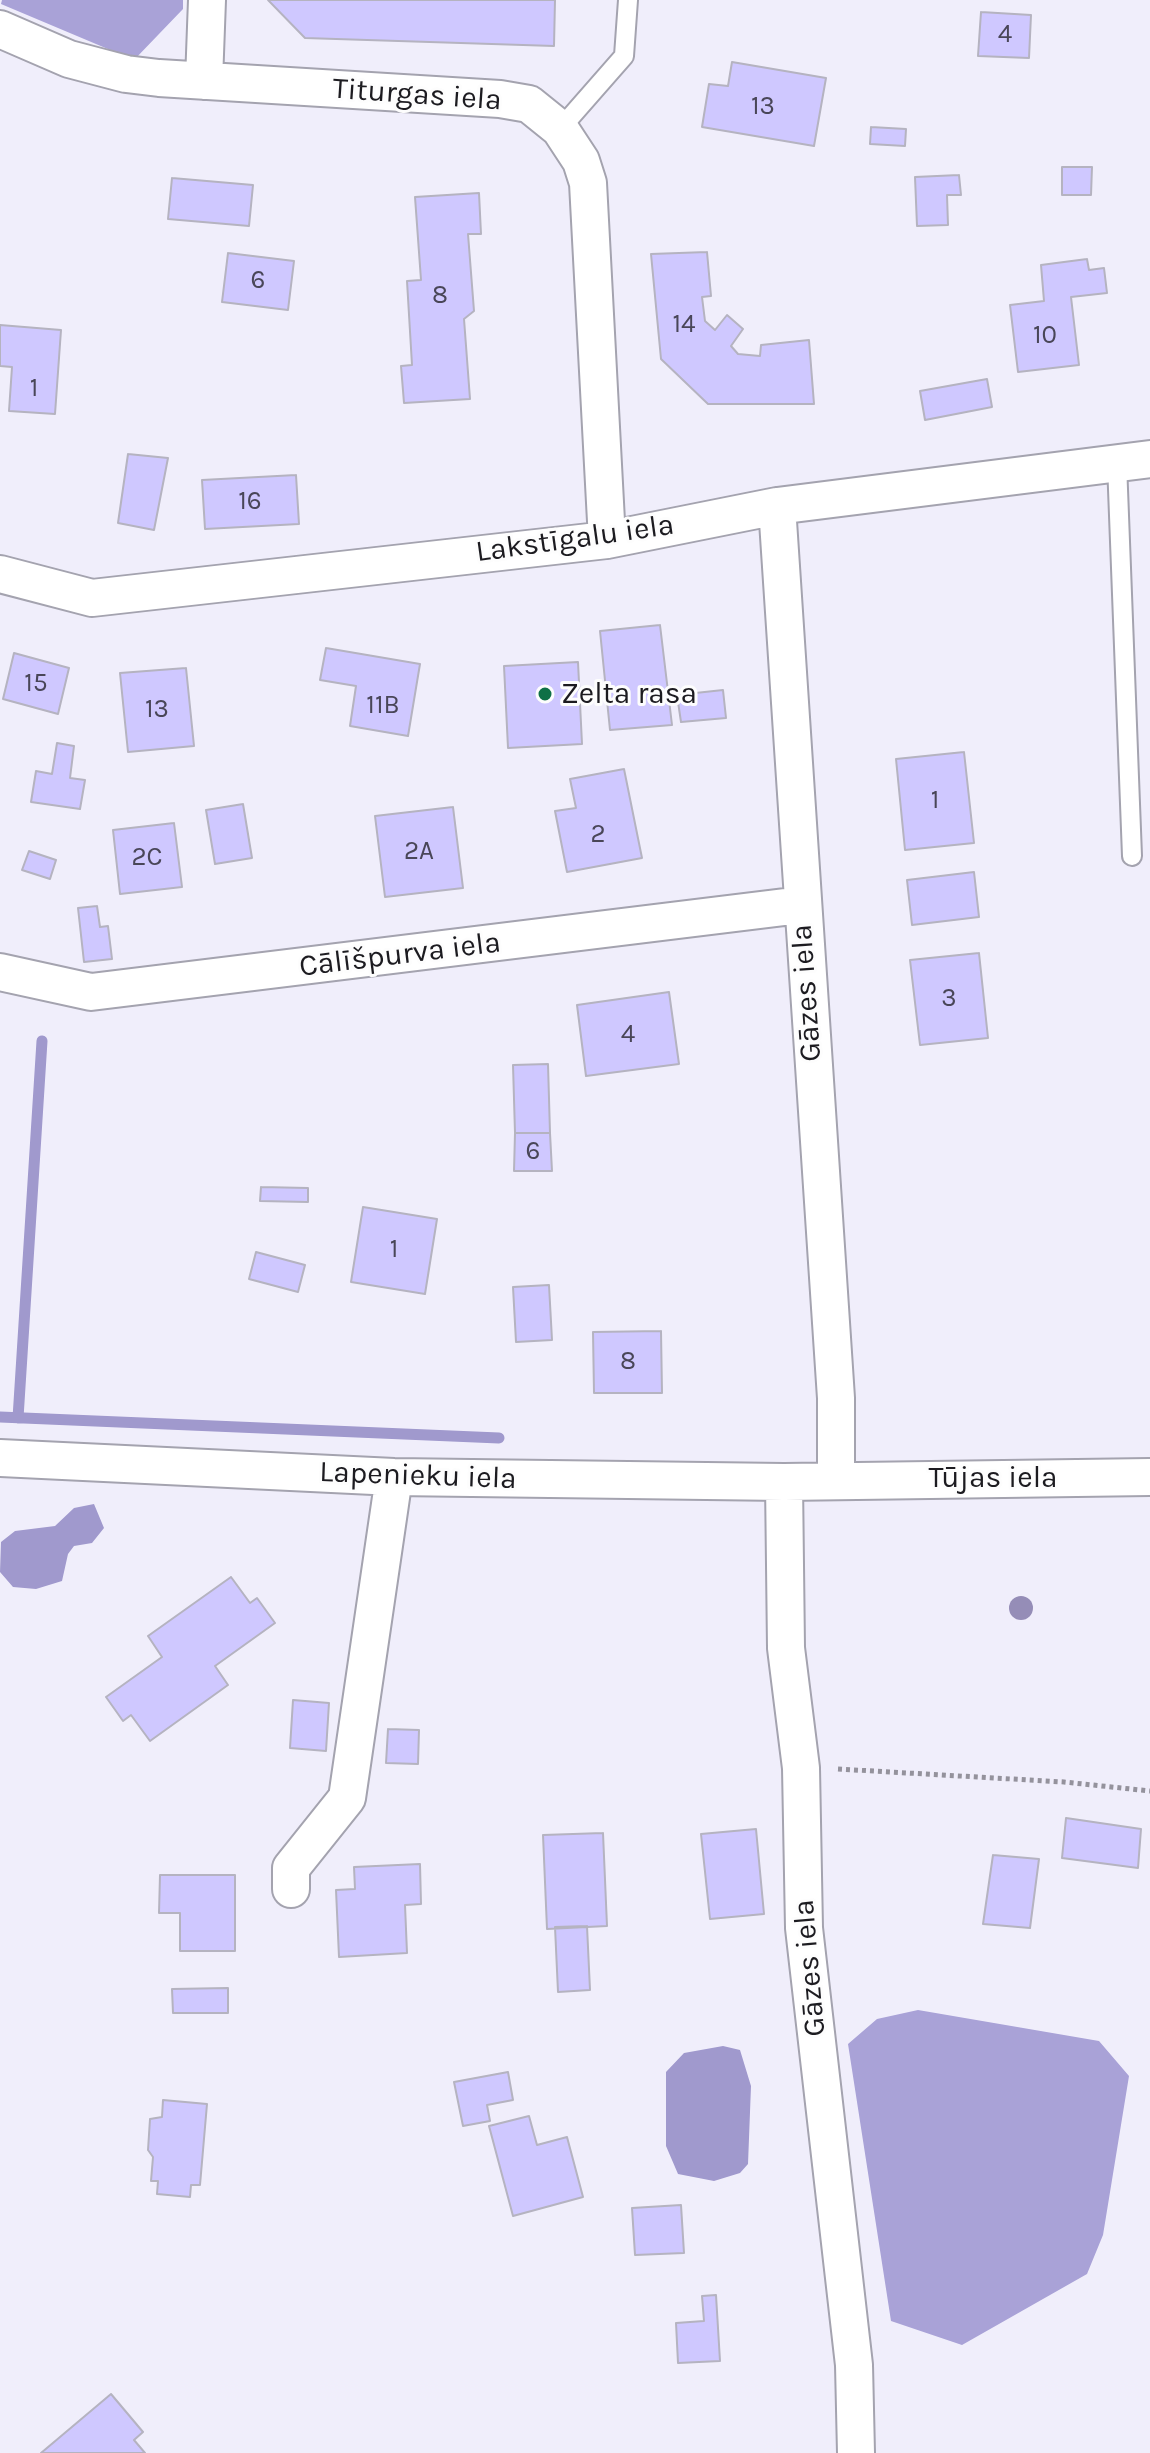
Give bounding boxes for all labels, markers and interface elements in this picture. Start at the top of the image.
house number: 4 [998,19,1012,51]
street label: Titurgas iela [331,71,503,119]
house number: 13 [751,91,775,123]
house number: 6 [251,265,265,297]
house number: 8 [432,280,448,312]
house number: 14 [672,309,696,341]
house number: 10 [1033,320,1057,352]
house number: 1 [30,373,38,405]
house number: 16 [238,486,262,518]
street label: Lakstīgalu iela [474,507,676,571]
house number: 15 [24,668,48,700]
place label: Zelta rasa [561,676,697,712]
marker: Zelta rasa [536,685,554,703]
house number: 11B [366,690,400,722]
house number: 13 [145,694,169,726]
house number: 1 [931,785,939,817]
house number: 2 [590,819,606,851]
house number: 2A [404,836,434,868]
house number: 2C [131,842,163,874]
street label: Gāzes iela [784,923,830,1063]
street label: Cālīšpurva iela [297,925,503,985]
house number: 3 [941,983,957,1015]
house number: 4 [621,1019,635,1051]
house number: 6 [526,1136,540,1168]
house number: 1 [390,1234,398,1266]
house number: 8 [620,1346,636,1378]
street label: Lapenieku iela [319,1455,517,1497]
street label: Tūjas iela [928,1460,1058,1496]
street label: Gāzes iela [786,1898,834,2038]

